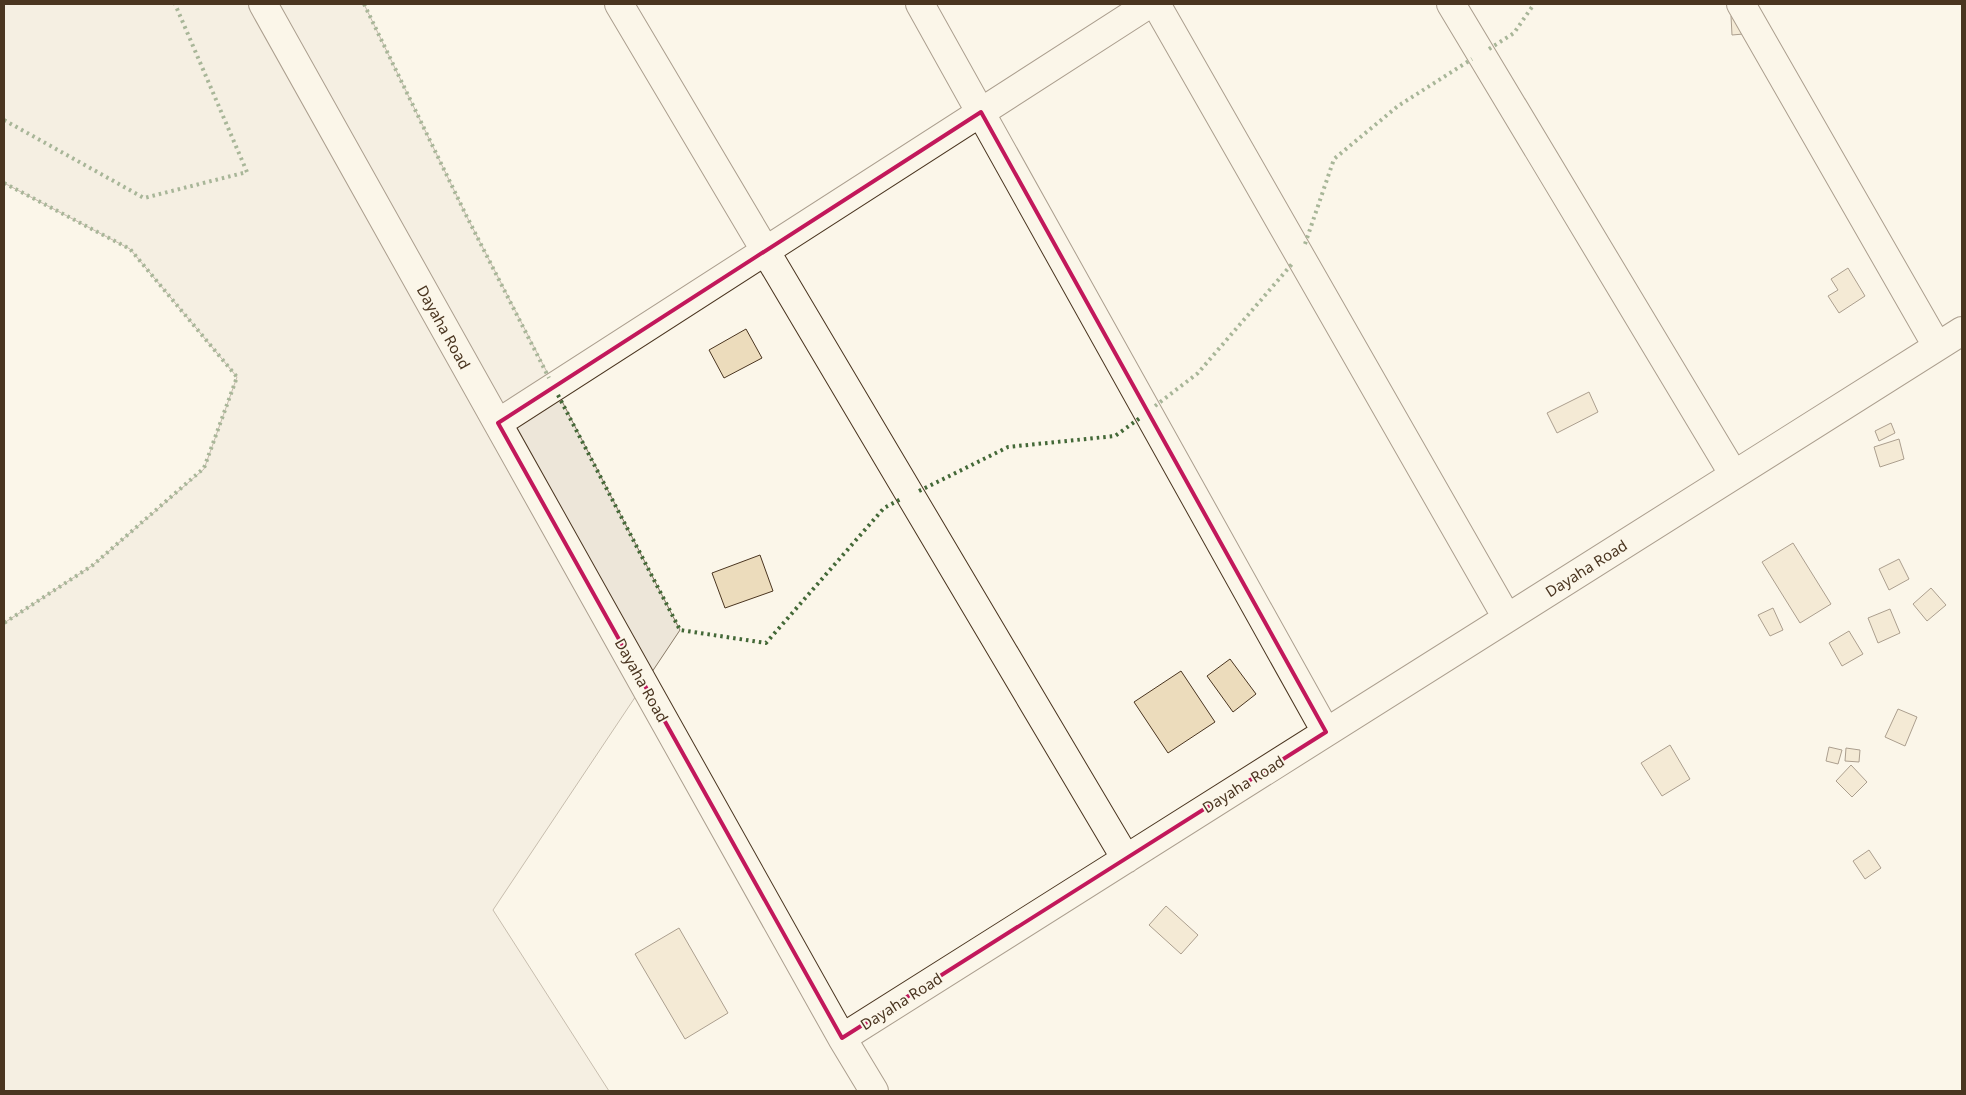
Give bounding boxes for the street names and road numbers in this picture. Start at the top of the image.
street label: Dayaha Road [413,281,475,373]
street label: Dayaha Road [1541,535,1631,601]
street label: Dayaha Road [611,634,673,726]
street label: Dayaha Road [1198,751,1288,817]
street label: Dayaha Road [856,968,946,1034]

